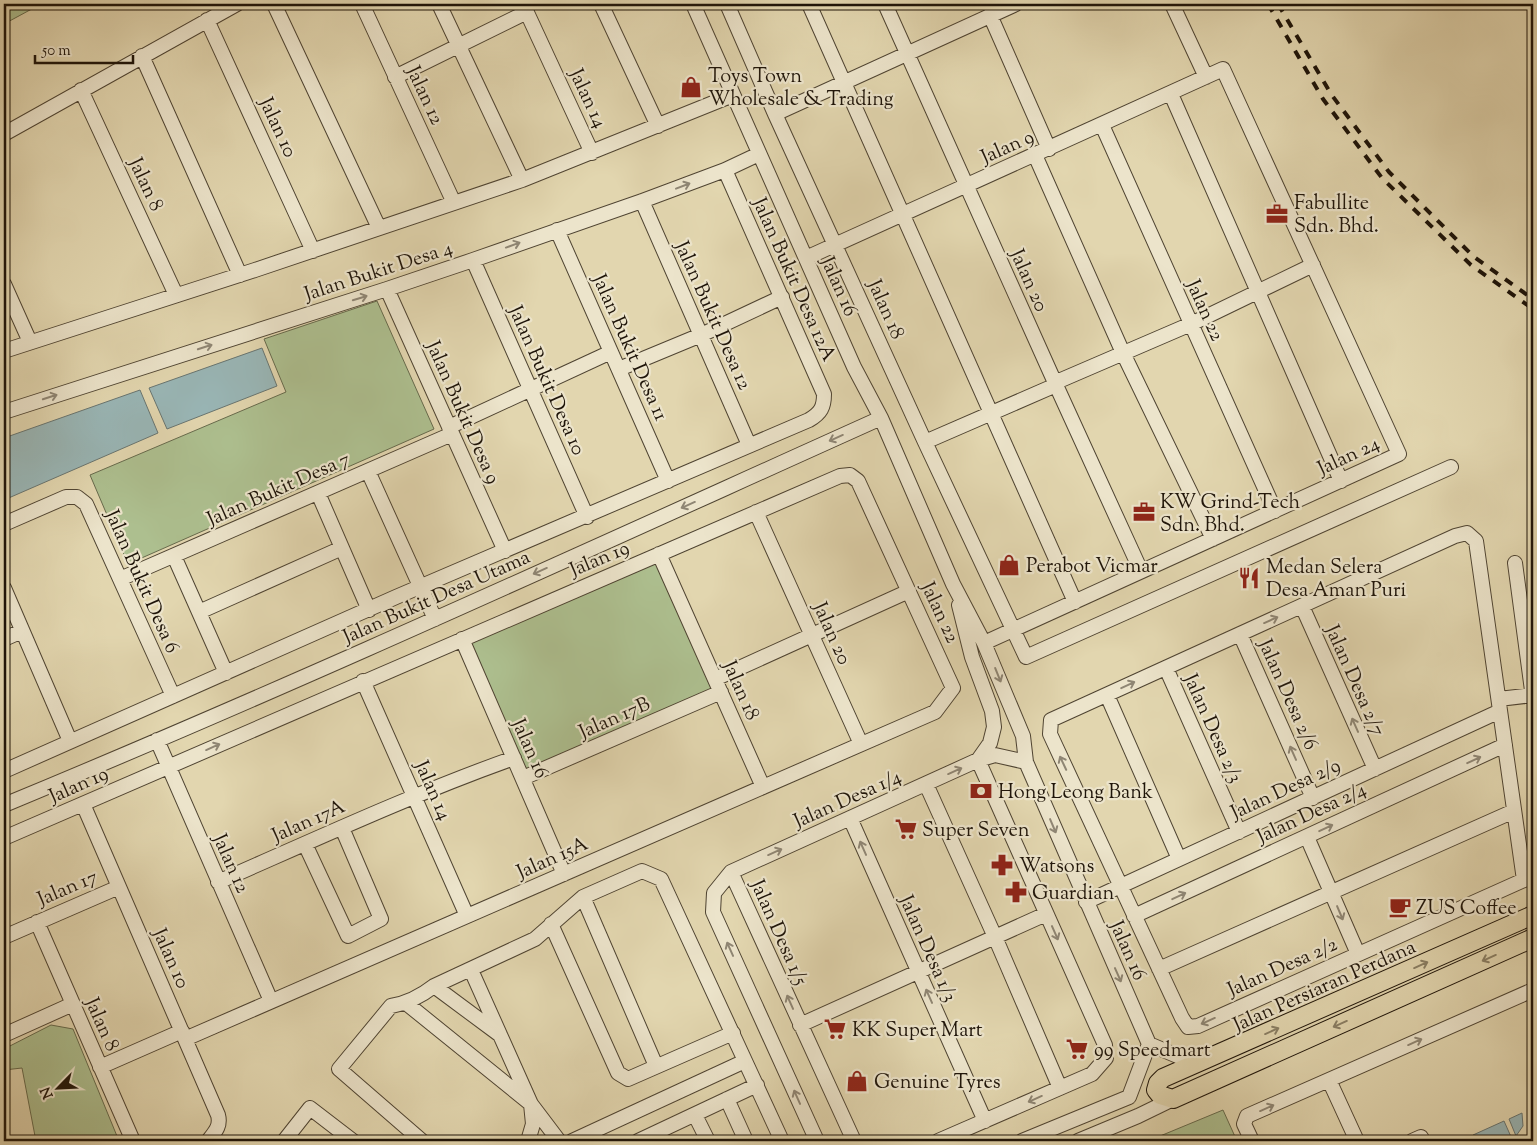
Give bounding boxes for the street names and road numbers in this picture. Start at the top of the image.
street label: Jalan 12 [397,61,450,130]
street label: Jalan 14 [560,64,613,134]
street label: Jalan 10 [250,92,303,163]
street label: Jalan 9 [976,124,1039,173]
street label: Jalan 8 [119,153,170,217]
street label: Jalan Bukit Desa 12A [743,193,842,367]
street label: Jalan Bukit Desa 4 [300,235,457,310]
street label: Jalan Bukit Desa 12 [665,236,758,395]
street label: Jalan 20 [1001,244,1054,317]
street label: Jalan 16 [811,252,864,322]
street label: Jalan Bukit Desa 11 [583,269,674,426]
street label: Jalan 18 [858,275,911,345]
street label: Jalan 22 [1177,275,1230,346]
street label: Jalan Bukit Desa 10 [499,301,592,461]
street label: Jalan Bukit Desa 9 [417,336,506,489]
street label: Jalan 24 [1312,430,1385,485]
street label: Jalan Bukit Desa 7 [202,446,355,535]
street label: Jalan Bukit Desa 6 [96,505,185,658]
street label: Jalan 19 [565,535,634,586]
street label: Jalan Bukit Desa Utama [338,544,535,653]
street label: Jalan 22 [912,577,966,648]
street label: Jalan 20 [804,597,857,670]
street label: Jalan Desa 2/7 [1316,620,1391,741]
street label: Jalan Desa 2/6 [1249,634,1324,755]
street label: Jalan 18 [713,656,766,726]
street label: Jalan Desa 2/3 [1174,669,1249,788]
street label: Jalan 17B [574,691,656,748]
street label: Jalan 16 [502,714,555,784]
street label: Jalan Desa 2/9 [1226,752,1346,829]
street label: Jalan 14 [405,756,458,826]
street label: Jalan 19 [44,760,113,813]
street label: Jalan Desa 1/4 [789,764,907,837]
street label: Jalan Desa 2/4 [1252,776,1372,853]
street label: Jalan 17A [267,793,350,852]
street label: Jalan 12 [203,829,256,898]
street label: Jalan 15A [512,831,594,888]
street label: Jalan 17 [33,864,103,915]
street label: Jalan Desa 1/5 [741,875,814,991]
street label: Jalan Desa 1/3 [890,890,963,1007]
street label: Jalan 16 [1100,916,1153,986]
street label: Jalan 10 [143,923,196,994]
street label: Jalan Desa 2/2 [1222,931,1343,1006]
street label: Jalan Persiaran Perdana [1228,934,1421,1041]
street label: Jalan 8 [76,993,125,1056]

